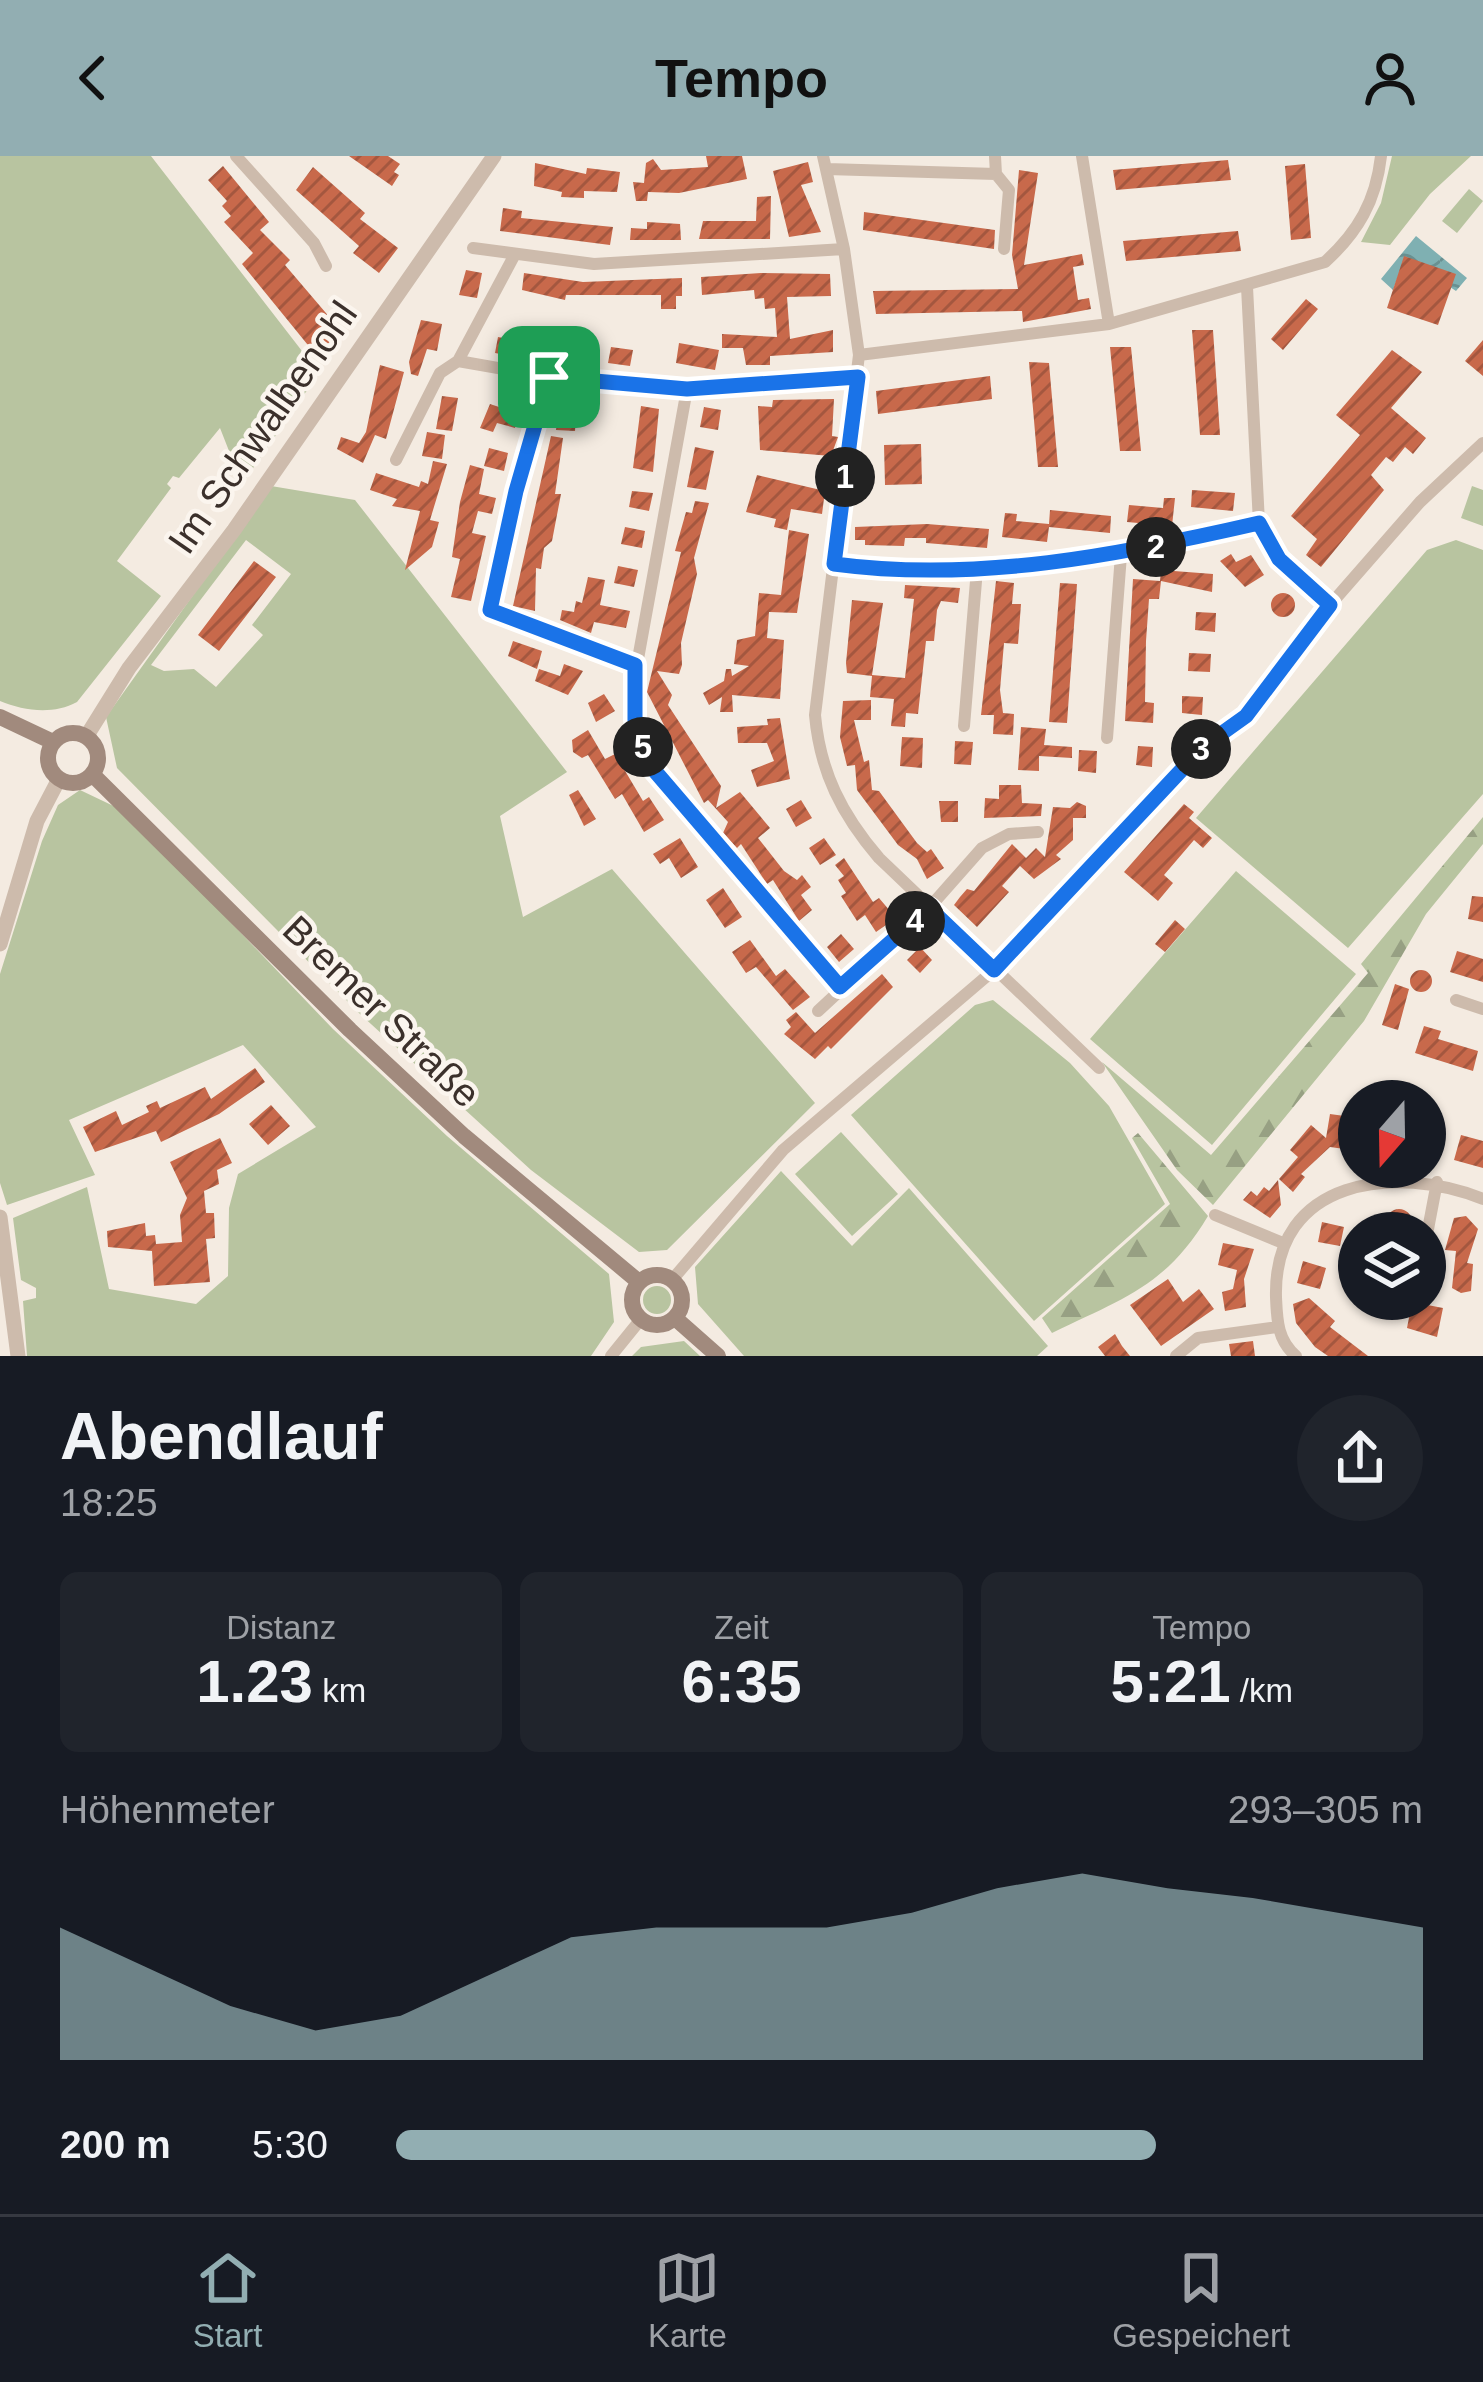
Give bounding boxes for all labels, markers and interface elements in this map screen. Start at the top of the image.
icon: back [60,45,126,111]
icon: person [1357,45,1423,111]
text: Tempo [655,48,828,108]
street label: Im Schwalbenohl [160,293,365,561]
pin [498,326,600,428]
icon: arrive [516,344,582,410]
pin: 1 [815,447,875,507]
text: 1 [836,458,854,495]
pin: 2 [1126,517,1186,577]
text: 2 [1147,528,1165,565]
pin: 5 [613,717,673,777]
pin: 3 [1171,719,1231,779]
text: 5 [634,728,652,765]
text: 3 [1192,730,1210,767]
pin: 4 [885,891,945,951]
text: 4 [906,902,924,939]
street label: Bremer Straße [275,907,489,1116]
north arrow [1338,1080,1446,1188]
map controls [1338,1080,1446,1320]
button: layers [1338,1212,1446,1320]
button: share [1297,1395,1423,1521]
text: Abendlauf [60,1399,383,1473]
text: 18:25 [60,1481,158,1524]
text: Distanz [226,1609,336,1646]
text: Zeit [714,1609,769,1646]
text: Tempo [1152,1609,1251,1646]
text: 1.23 [196,1648,313,1715]
text: 6:35 [681,1648,802,1715]
text: 5:21 [1111,1648,1231,1715]
text: km [313,1672,366,1709]
text: /km [1231,1672,1293,1709]
text: Höhenmeter [60,1788,275,1831]
text: 293–305 m [1228,1788,1423,1831]
text: 200 m [60,2123,171,2166]
text: 5:30 [252,2123,328,2166]
tab: Start [193,2245,262,2355]
tab: Karte [648,2245,727,2355]
tab: Gespeichert [1112,2245,1290,2355]

